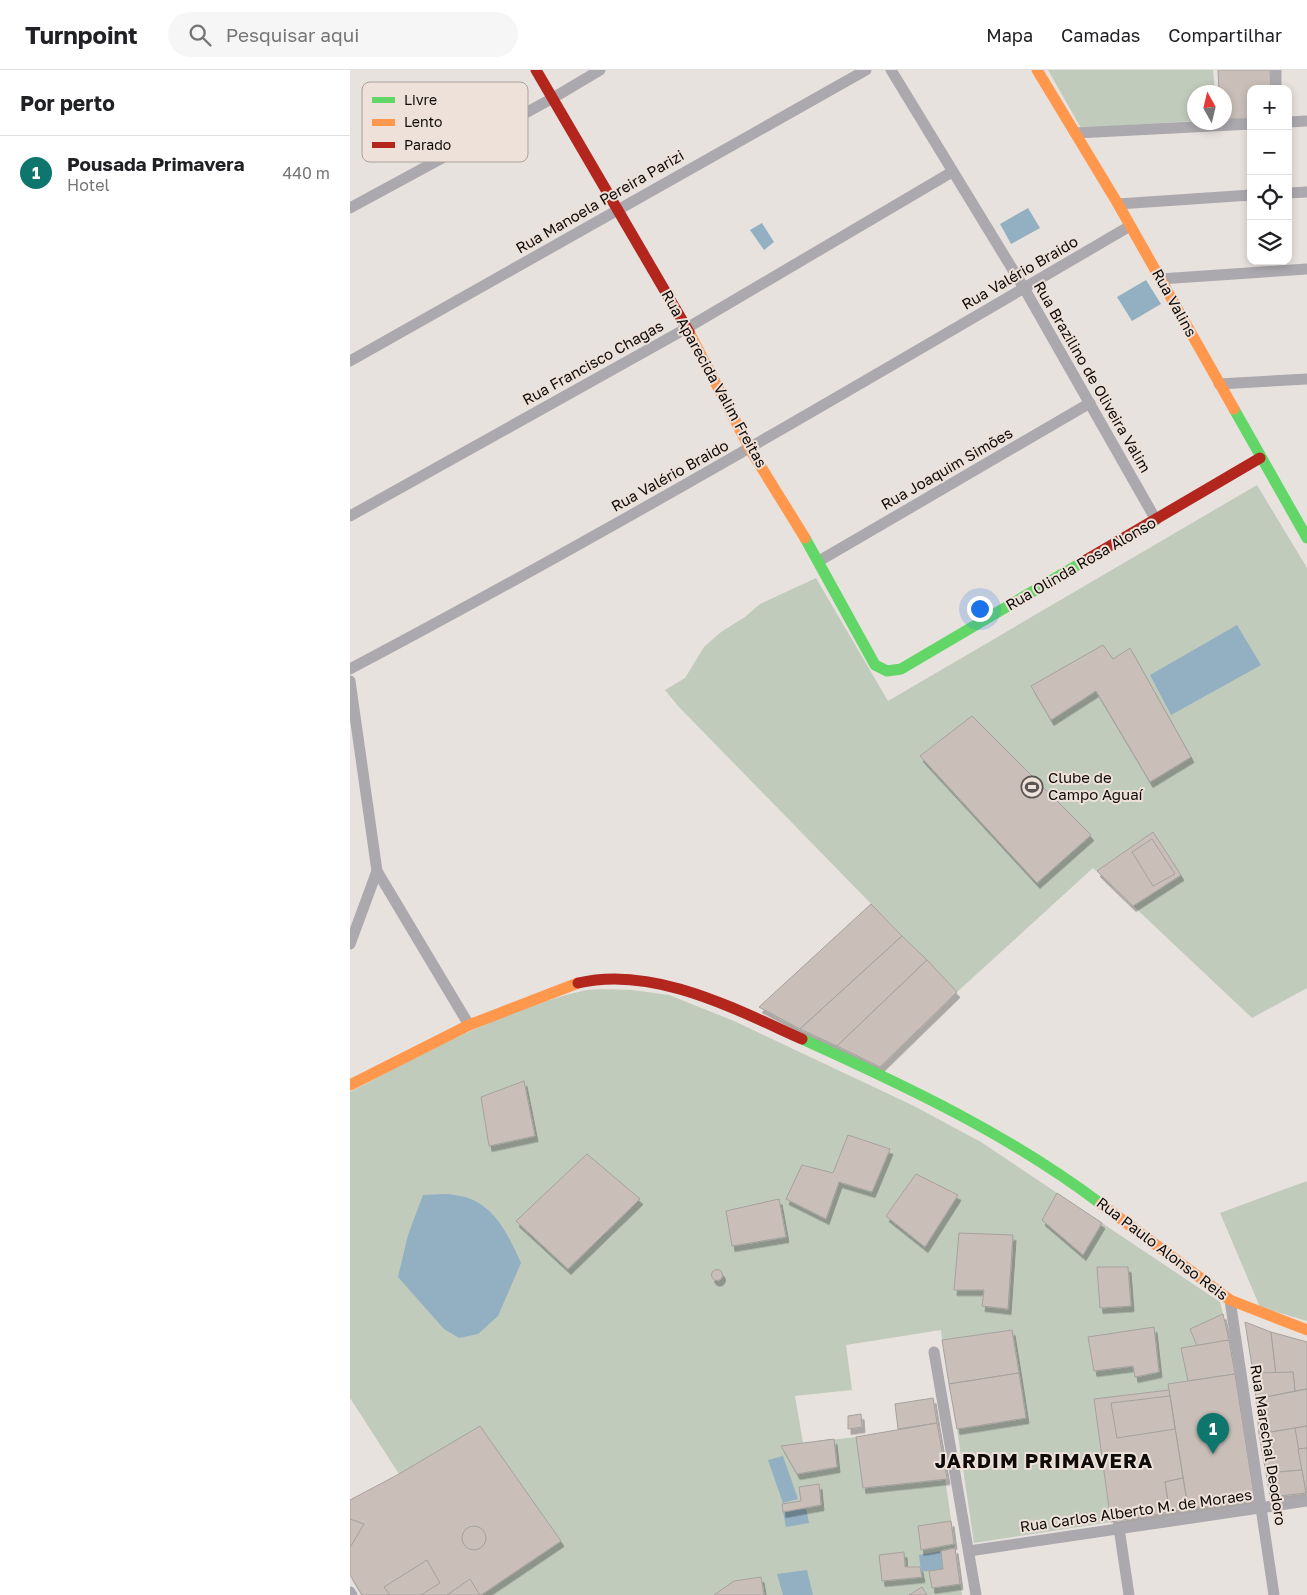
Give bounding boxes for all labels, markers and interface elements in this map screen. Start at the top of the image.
search box [168,12,518,57]
text: Turnpoint [25,20,138,49]
icon: search [186,21,214,49]
text: Pesquisar aqui [226,23,359,46]
text: Mapa [986,24,1033,46]
text: Camadas [1061,24,1140,46]
text: Compartilhar [1168,24,1282,46]
legend [362,82,528,162]
north arrow [1187,85,1232,130]
map controls [1247,85,1292,265]
button: + [1247,85,1292,130]
text: Por perto [20,90,115,116]
text: Livre [404,91,437,108]
text: Lento [404,113,442,130]
button: − [1247,130,1292,175]
text: Parado [404,136,451,153]
street label: Rua Manoela Pereira Parizi [512,146,687,257]
text: Pousada Primavera [67,152,244,175]
text: 1 [32,163,40,183]
text: 440 m [282,163,330,183]
text: Hotel [67,175,110,195]
button: locate [1247,175,1292,220]
button: layers [1247,220,1292,265]
street label: Rua Valério Braido [958,232,1081,313]
street label: Rua Valins [1149,265,1201,340]
street label: Rua Brazilino de Oliveira Valim [1031,278,1155,475]
street label: Rua Aparecida Valim Freitas [658,287,771,470]
street label: Rua Francisco Chagas [519,316,666,408]
street label: Rua Joaquim Simões [878,423,1016,513]
street label: Rua Valério Braido [608,435,731,515]
street label: Rua Olinda Rosa Alonso [1002,513,1159,614]
your location [967,596,993,622]
place label: Clube de Campo Aguaí [1048,768,1144,803]
sports icon: Clube de Campo Aguaí [1020,775,1044,799]
street label: Rua Paulo Alonso Reis [1093,1193,1232,1304]
street label: Rua Marechal Deodoro [1247,1363,1291,1527]
pin: 1 [1197,1413,1229,1454]
district label: JARDIM PRIMAVERA [935,1448,1153,1472]
street label: Rua Carlos Alberto M. de Moraes [1019,1485,1253,1535]

